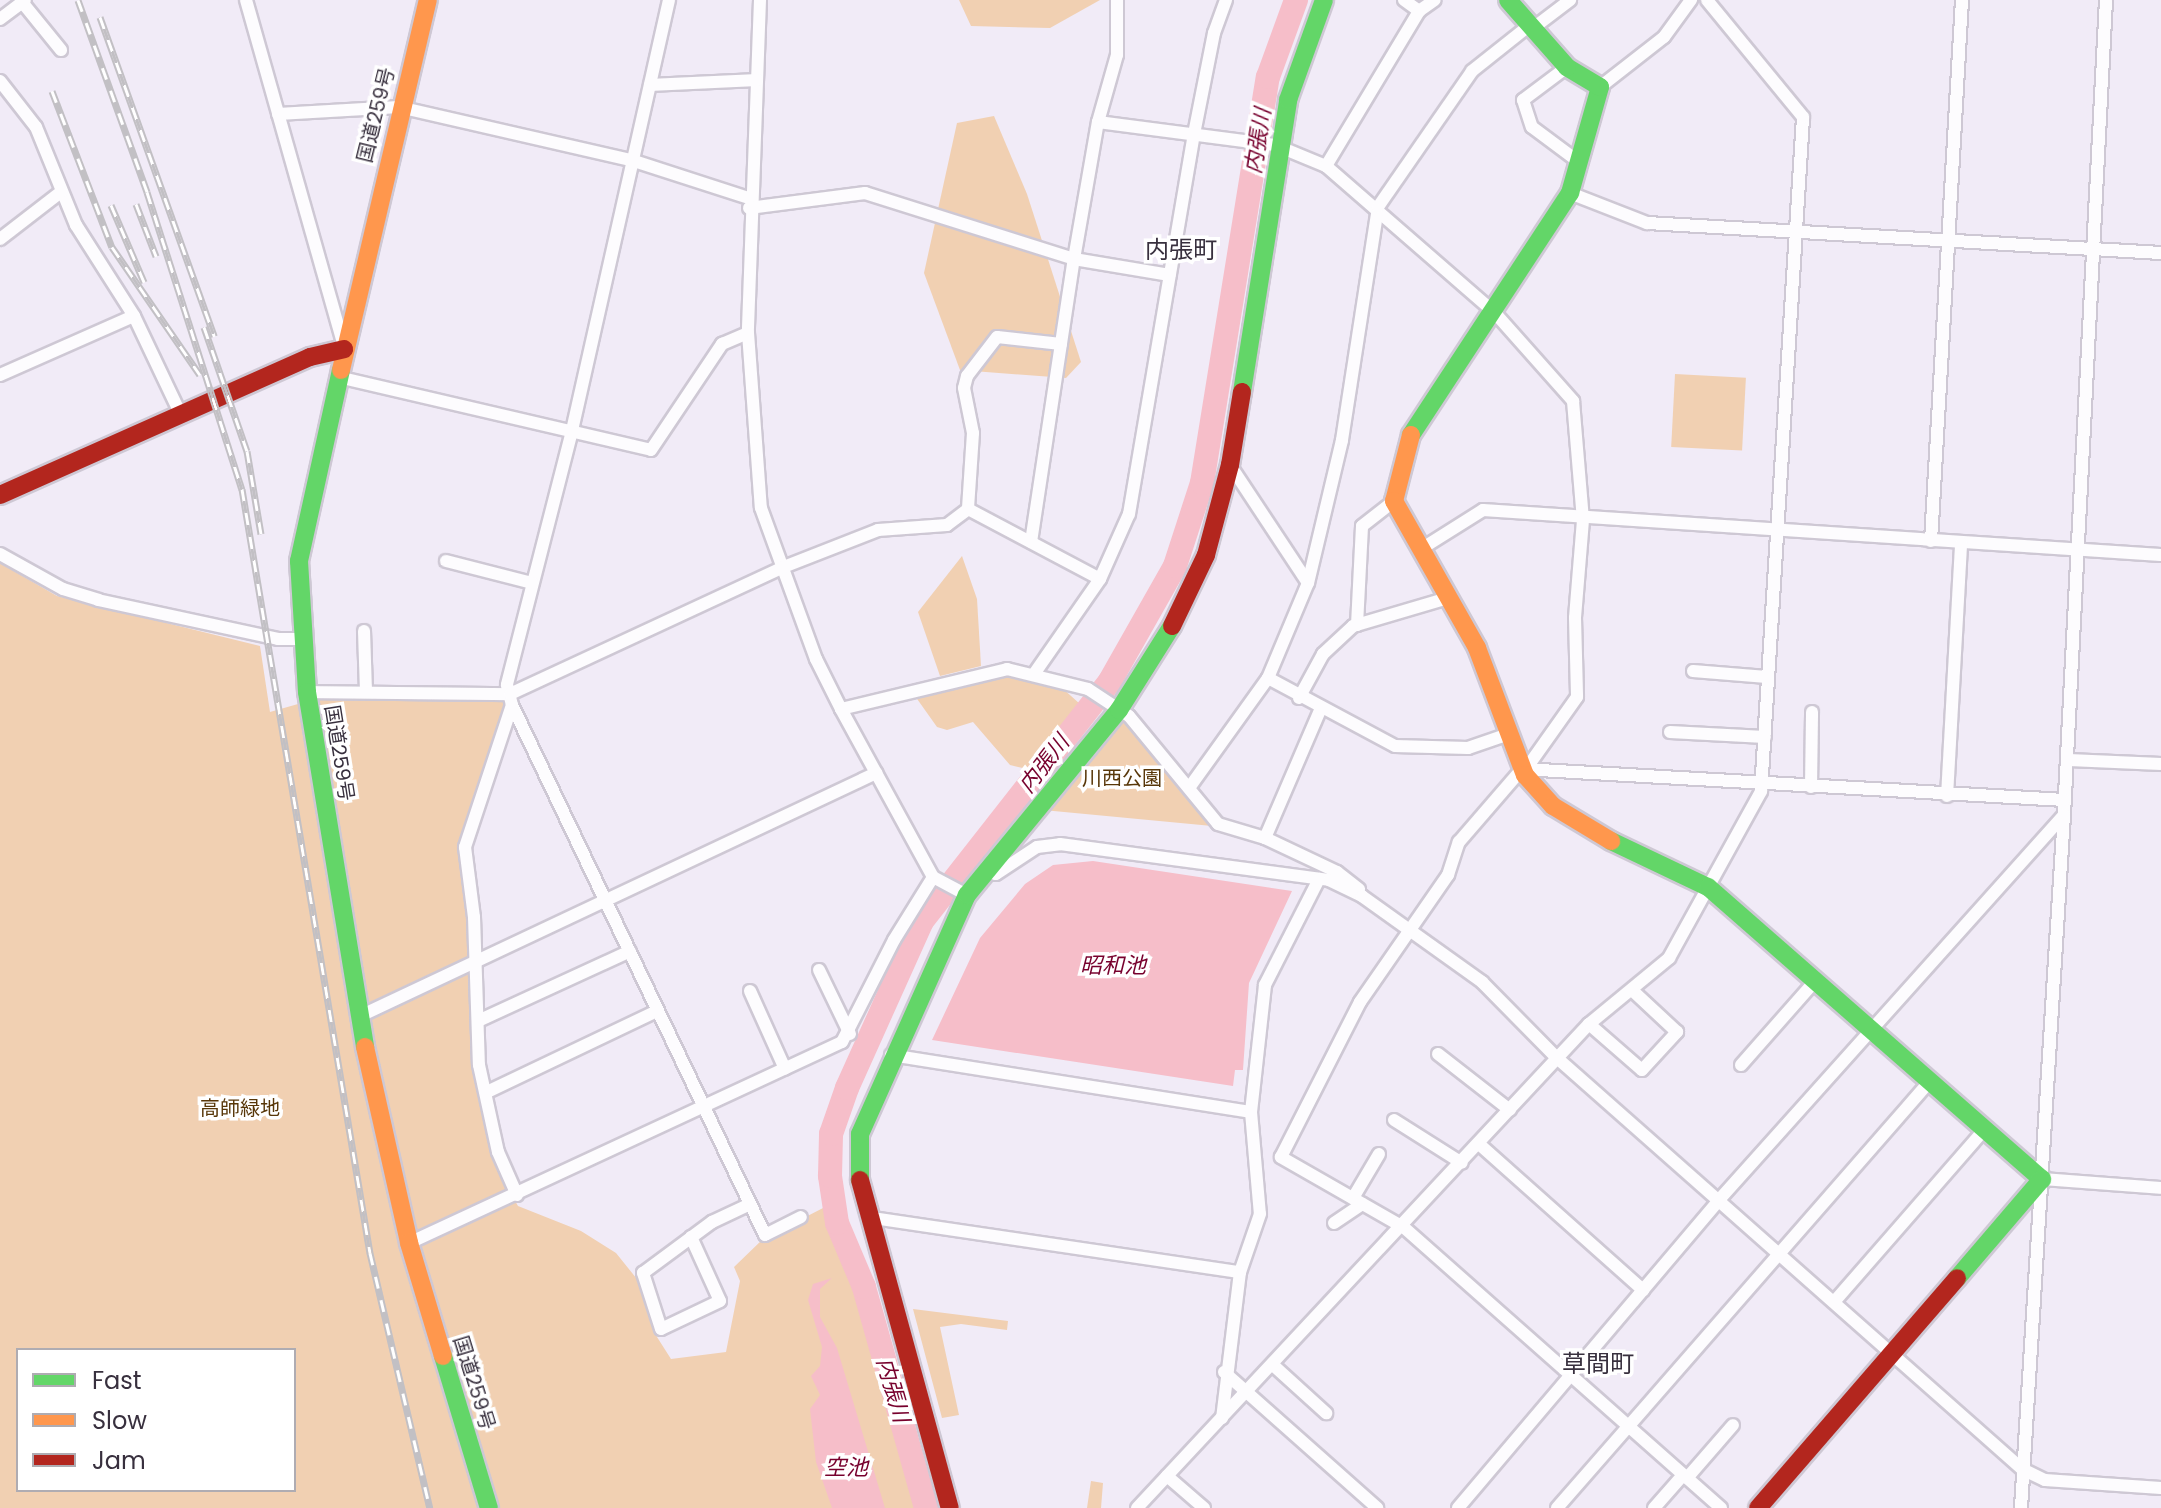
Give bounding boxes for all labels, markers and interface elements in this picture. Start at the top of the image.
street label: 国道259号 [353,65,399,165]
water label: 内張川 [1240,106,1276,176]
district label: 内張町 [1145,236,1217,264]
street label: 国道259号 [320,703,358,803]
water label: 内張川 [1013,730,1075,798]
park label: 川西公園 [1082,766,1162,790]
water label: 昭和池 [1080,953,1146,979]
park label: 高師緑地 [200,1096,280,1120]
street label: 国道259号 [448,1333,500,1433]
legend [16,1348,296,1492]
district label: 草間町 [1562,1350,1634,1378]
water label: 内張川 [871,1355,915,1425]
text: Fast [92,1364,142,1397]
text: Slow [92,1404,147,1437]
text: Jam [92,1444,146,1477]
water label: 空池 [824,1455,868,1481]

